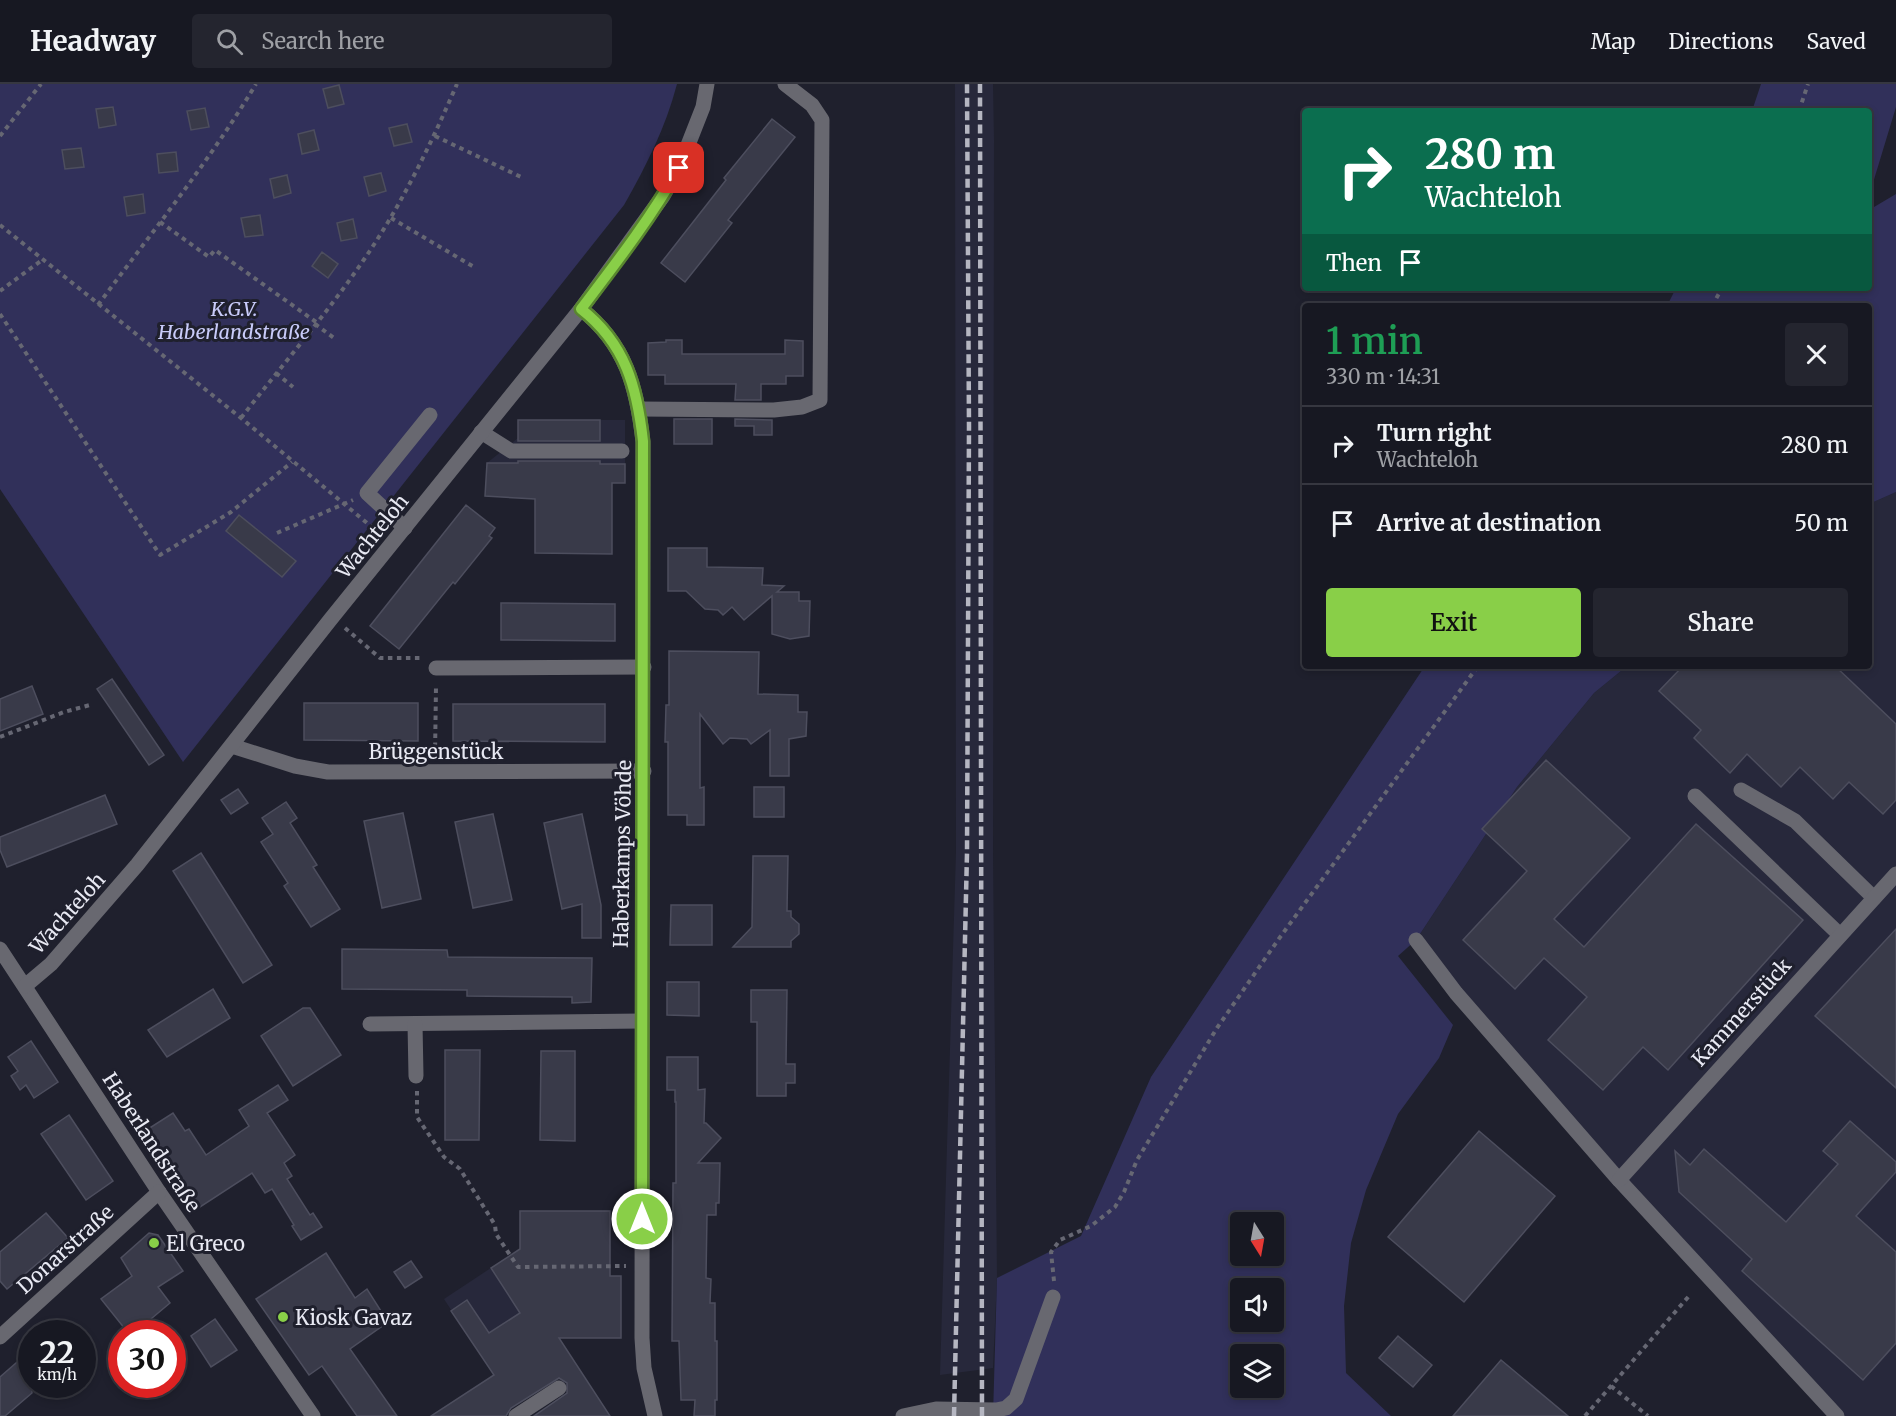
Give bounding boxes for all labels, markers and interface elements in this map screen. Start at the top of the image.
search box [192,14,612,68]
text: Headway [30,23,156,59]
icon: search [213,25,246,58]
text: Search here [261,27,385,55]
text: Map [1591,28,1635,55]
text: Directions [1668,28,1773,55]
text: Saved [1806,28,1866,55]
text: 280 m [1425,128,1555,180]
icon: right [1326,132,1404,210]
pin [653,142,704,193]
icon: arrive [662,151,695,184]
text: Wachteloh [1425,180,1562,214]
icon: arrive [1394,246,1427,279]
text: Then [1326,249,1382,277]
park label: K.G.V. Haberlandstraße [157,296,310,344]
text: 1 min [1326,319,1423,364]
button: close [1785,323,1848,386]
text: 330 m · 14:31 [1326,364,1440,389]
text: Turn right [1377,419,1491,447]
icon: right [1326,429,1359,462]
text: 280 m [1781,431,1848,459]
text: Wachteloh [1377,447,1478,472]
street label: Wachteloh [330,489,414,584]
icon: arrive [1326,507,1359,540]
text: Arrive at destination [1377,509,1601,537]
text: 50 m [1794,509,1848,537]
button: Exit [1326,588,1581,657]
button: Share [1593,588,1848,657]
street label: Brüggenstück [369,739,504,764]
street label: Haberkamps Vöhde [608,760,636,948]
street label: Wachteloh [23,867,110,960]
street label: Kammerstück [1686,953,1796,1071]
street label: Haberlandstraße [98,1068,206,1216]
position arrow [610,1187,674,1251]
street label: Donarstraße [12,1199,118,1299]
north arrow [1230,1212,1284,1266]
map controls [1230,1212,1284,1398]
place label: El Greco [166,1231,245,1256]
marker: El Greco [147,1236,161,1250]
button: sound [1230,1278,1284,1332]
place label: Kiosk Gavaz [295,1305,412,1330]
marker: Kiosk Gavaz [276,1310,290,1324]
speed limit sign: 30 [108,1320,186,1398]
text: 22 [40,1333,74,1371]
button: layers [1230,1344,1284,1398]
text: km/h [37,1365,77,1384]

